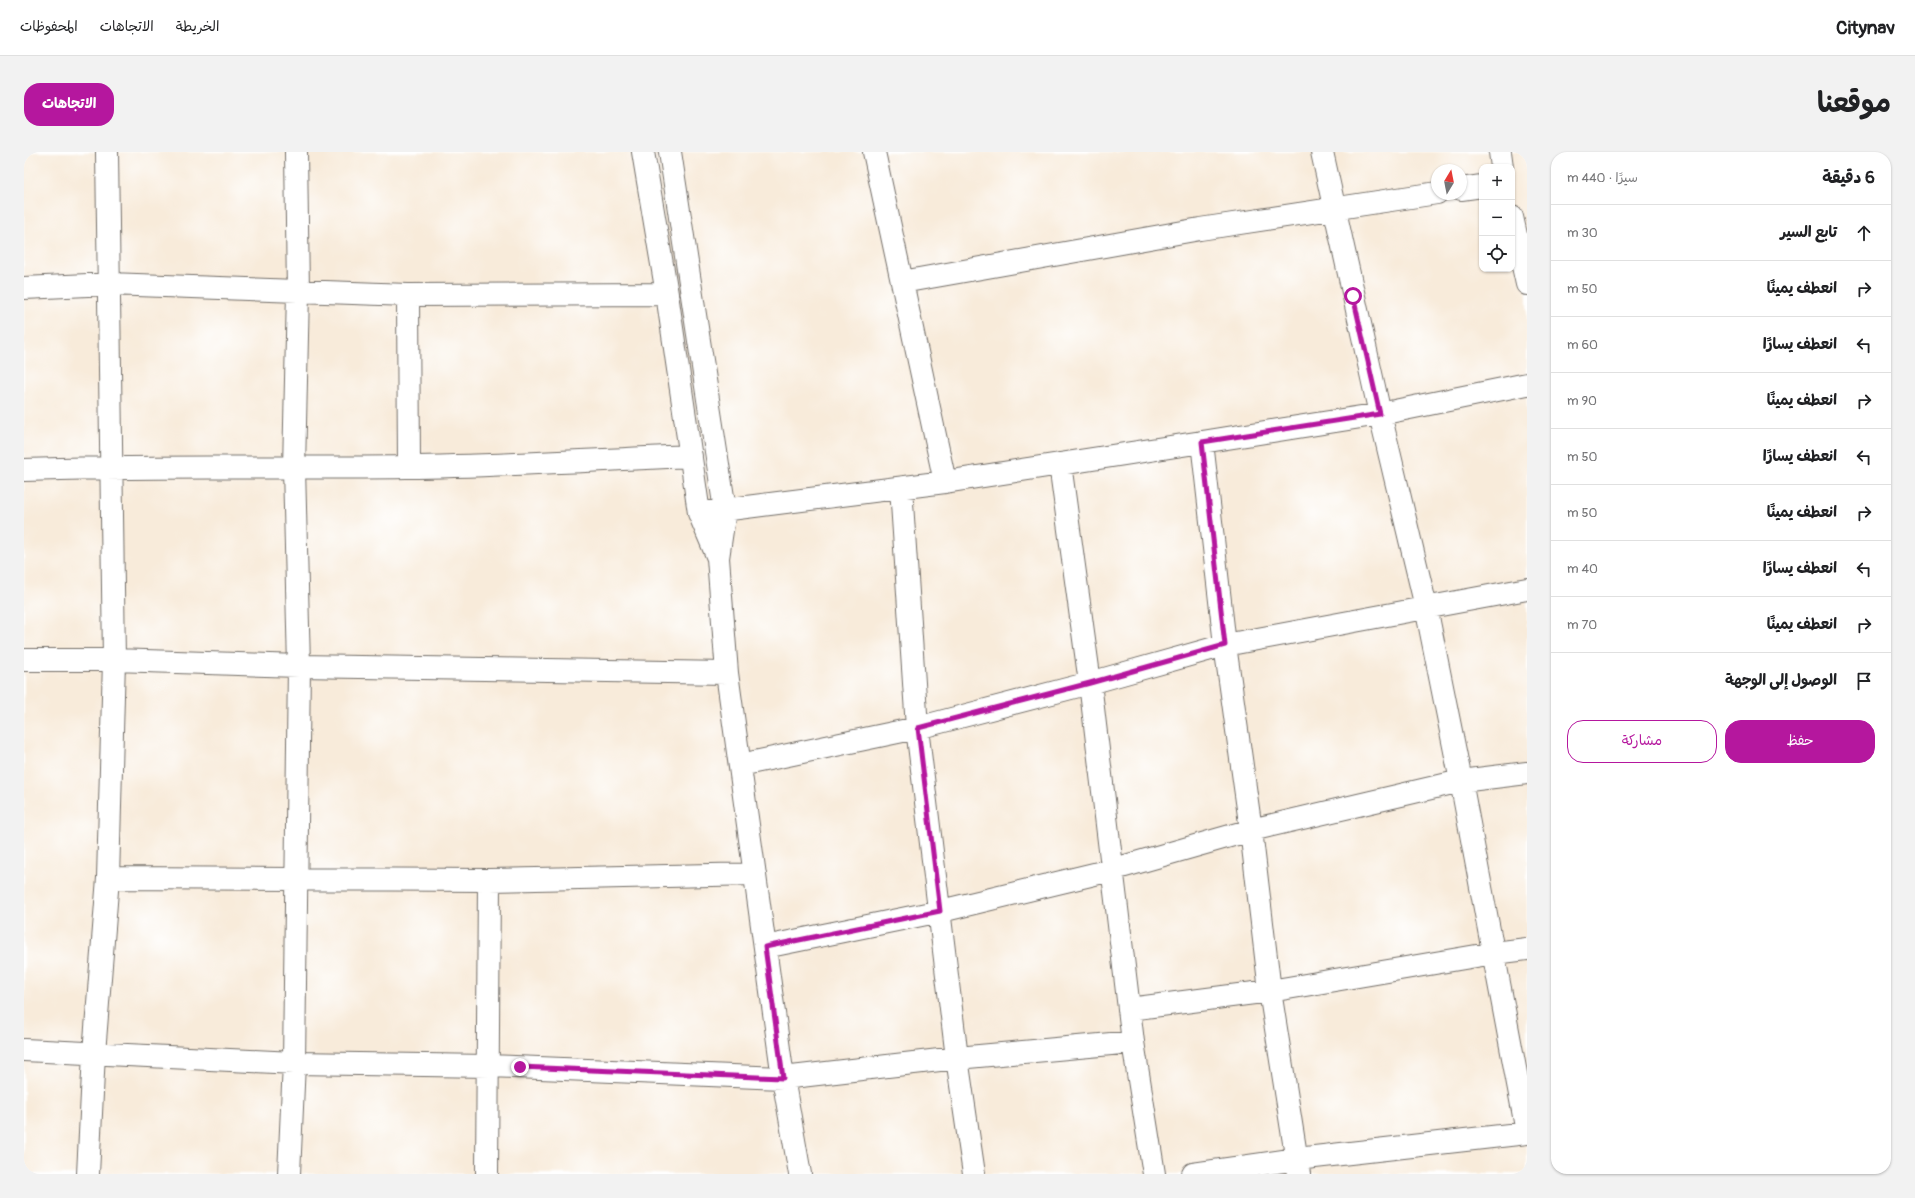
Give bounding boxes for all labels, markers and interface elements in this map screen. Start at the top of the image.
text: Citynav [1836,16,1895,40]
text: المحفوظات [20,18,78,35]
text: الاتجاهات [100,18,154,35]
text: الخريطة [176,18,219,35]
button: الاتجاهات [24,83,114,126]
text: موقعنا [1817,86,1891,121]
north arrow [1431,164,1467,200]
map controls [1479,164,1515,272]
button: + [1479,164,1515,200]
text: 6 دقيقة [1822,167,1875,188]
text: سيرًا · 440 m [1567,170,1638,186]
button: − [1479,200,1515,236]
icon: ahead [1853,222,1875,244]
text: تابع السير [1780,223,1837,242]
text: 30 m [1567,225,1598,241]
button: locate [1479,236,1515,272]
icon: right [1853,278,1875,300]
text: انعطف يمينًا [1767,279,1837,298]
text: 50 m [1567,281,1597,297]
route start [1344,287,1362,305]
icon: left [1853,334,1875,356]
text: انعطف يسارًا [1763,335,1837,354]
text: 60 m [1567,337,1598,353]
icon: right [1853,390,1875,412]
text: انعطف يمينًا [1767,391,1837,410]
text: 90 m [1567,393,1597,409]
icon: left [1853,446,1875,468]
text: انعطف يسارًا [1763,447,1837,466]
text: 50 m [1567,449,1597,465]
icon: right [1853,502,1875,524]
text: انعطف يمينًا [1767,503,1837,522]
text: 50 m [1567,505,1597,521]
icon: left [1853,558,1875,580]
text: انعطف يسارًا [1763,559,1837,578]
text: 40 m [1567,561,1598,577]
icon: right [1853,614,1875,636]
text: انعطف يمينًا [1767,615,1837,634]
text: 70 m [1567,617,1597,633]
icon: arrive [1853,670,1875,692]
text: الوصول إلى الوجهة [1725,671,1837,690]
button: مشاركة [1567,720,1717,763]
button: حفظ [1725,720,1875,763]
route end [511,1058,529,1076]

